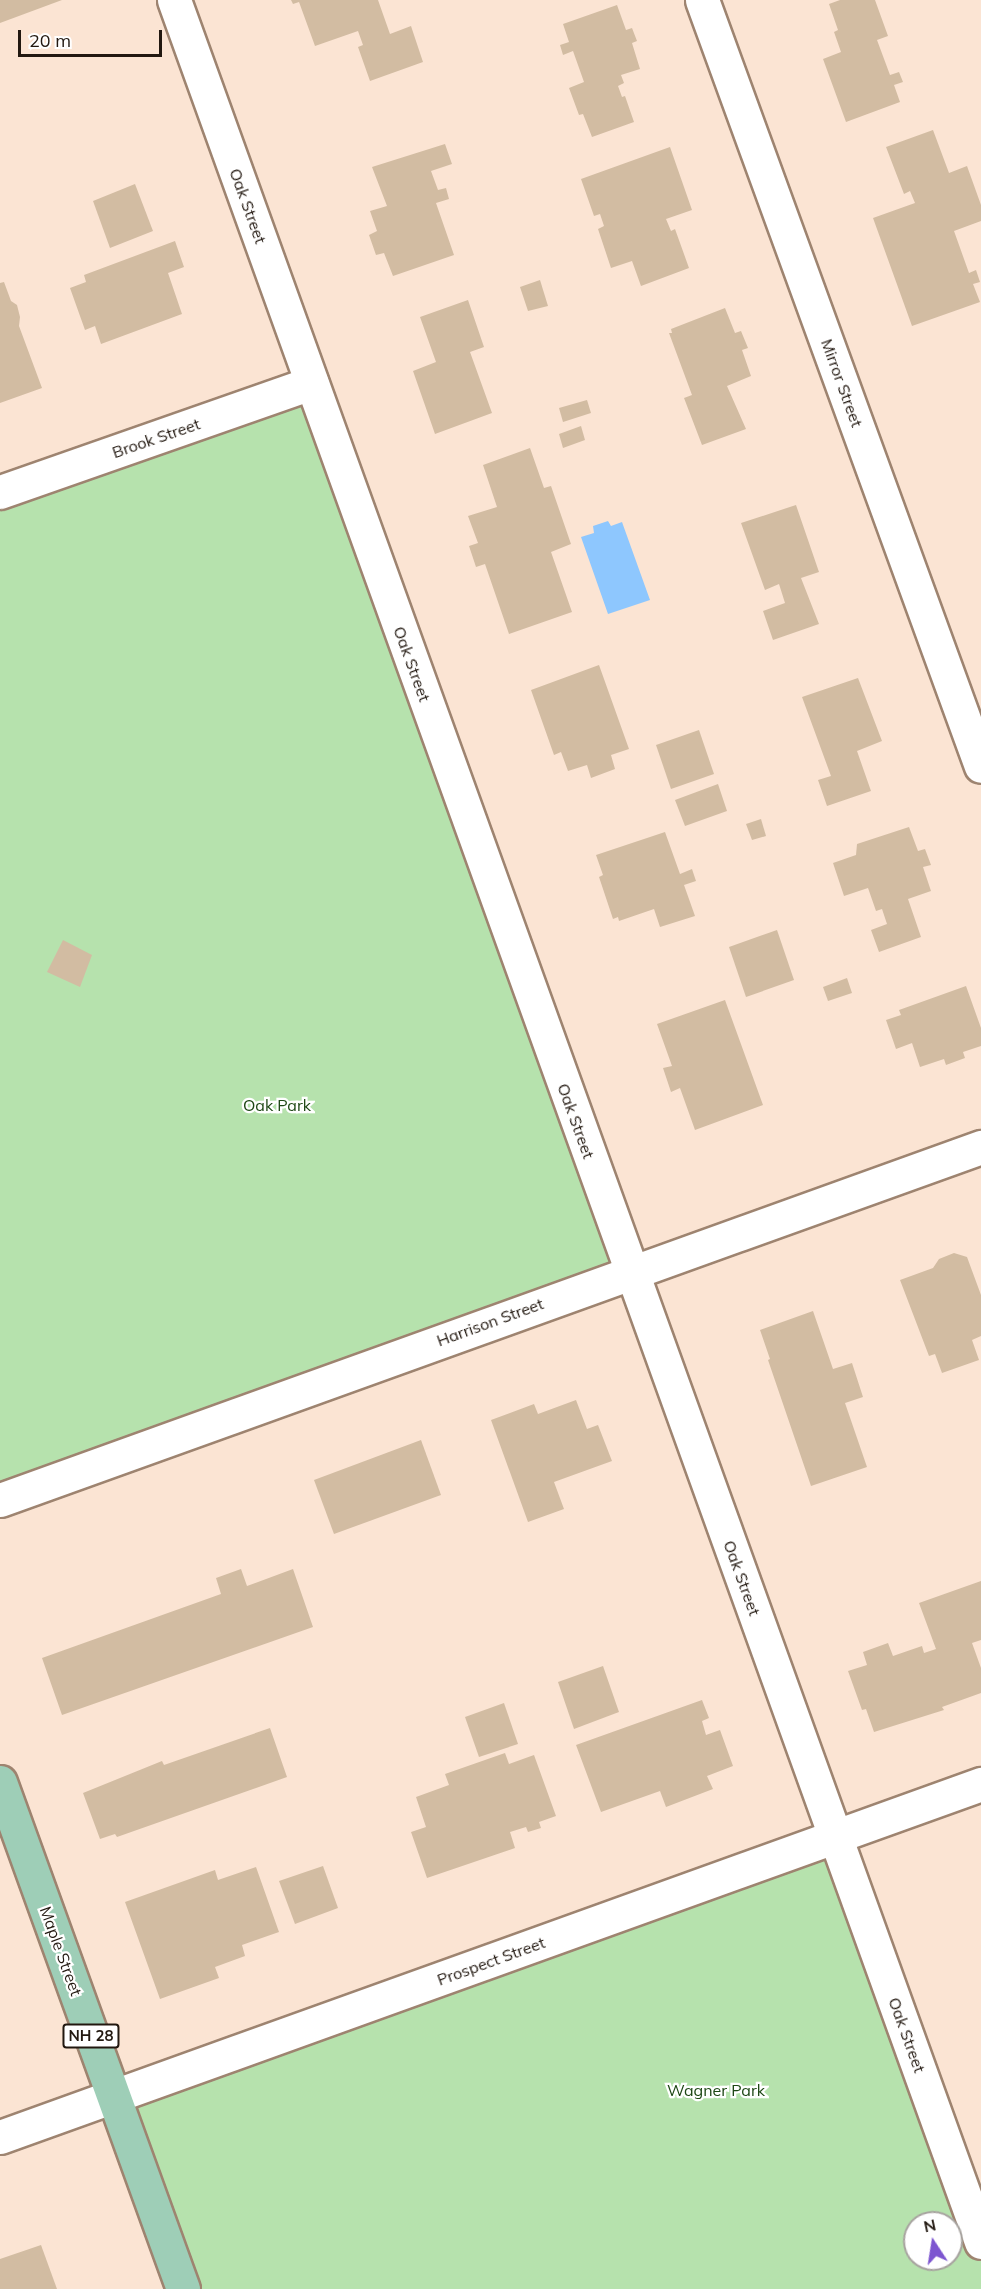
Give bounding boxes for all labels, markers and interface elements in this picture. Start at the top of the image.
scale bar [21,18,165,56]
text: 20 m [29,29,71,52]
street label: Oak Street [226,166,270,246]
street label: Mirror Street [817,336,867,430]
street label: Brook Street [110,414,202,462]
street label: Oak Street [390,624,434,704]
street label: Oak Street [554,1081,598,1161]
park label: Oak Park [243,1095,311,1115]
street label: Harrison Street [434,1294,546,1350]
street label: Oak Street [720,1538,764,1618]
street label: Maple Street [36,1904,86,1998]
street label: Prospect Street [434,1933,548,1989]
street label: Oak Street [885,1995,929,2075]
road number: NH 28 [61,2024,121,2048]
park label: Wagner Park [667,2080,765,2100]
north arrow [903,2211,963,2271]
text: N [922,2214,938,2236]

